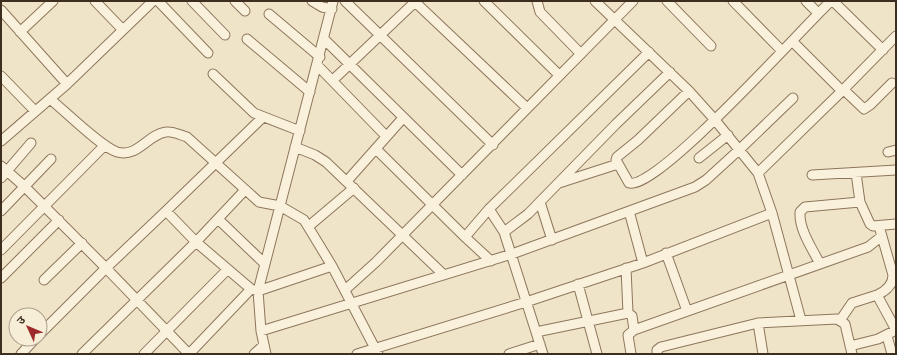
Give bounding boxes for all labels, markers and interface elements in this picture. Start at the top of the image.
north arrow [8,307,48,347]
text: उ [13,312,28,327]

